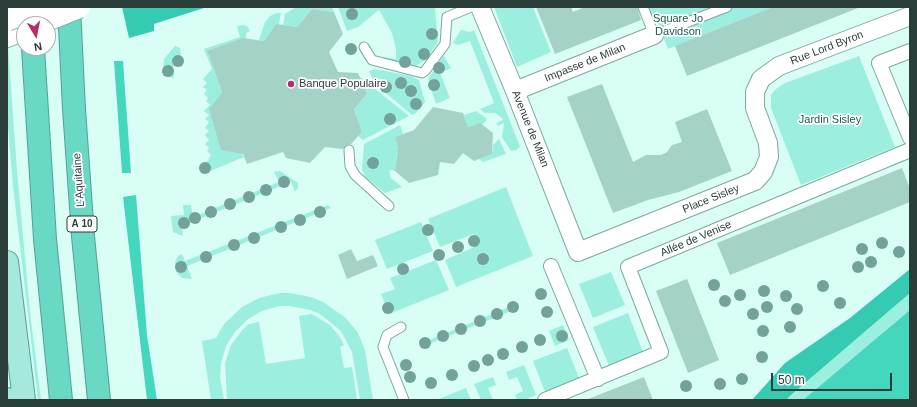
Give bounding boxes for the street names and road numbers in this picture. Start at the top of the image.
street label: Rue Lord Byron [789,28,865,68]
street label: Impasse de Milan [543,41,627,85]
street label: Avenue de Milan [509,89,551,169]
street label: L'Aquitaine [71,153,87,207]
street label: Place Sisley [681,182,741,216]
road number: A 10 [67,216,97,232]
street label: Allée de Venise [659,218,733,260]

